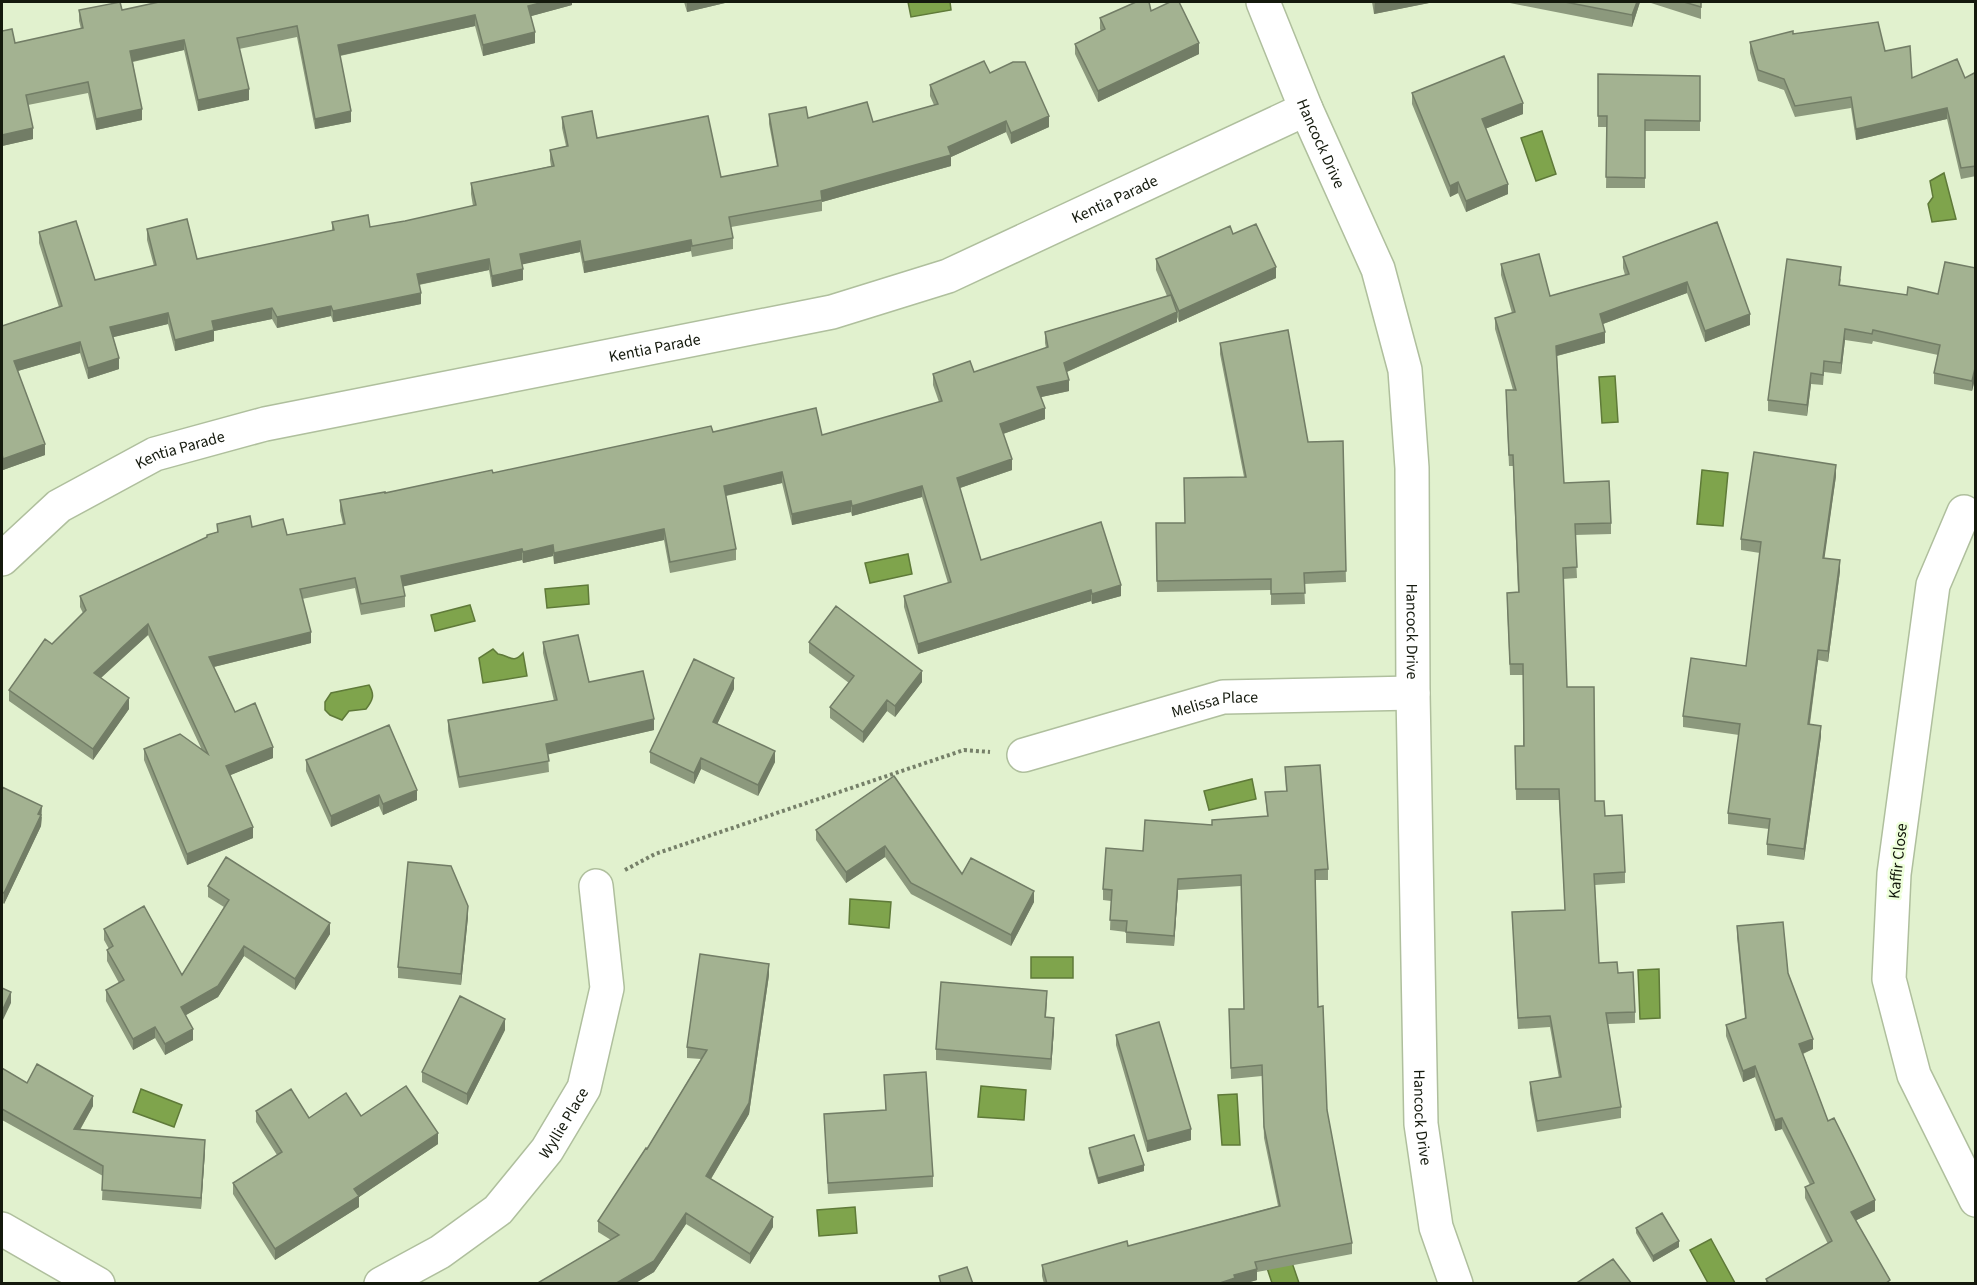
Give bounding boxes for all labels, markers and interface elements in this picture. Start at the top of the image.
street label: Hancock Drive [1291,96,1350,192]
street label: Kentia Parade [1068,170,1162,229]
street label: Kentia Parade [607,328,702,368]
street label: Kentia Parade [131,426,227,475]
street label: Hancock Drive [1401,583,1423,680]
street label: Melissa Place [1169,686,1258,723]
street label: Kaffir Close [1883,822,1913,900]
street label: Hancock Drive [1408,1069,1437,1167]
street label: Wyllie Place [534,1083,594,1164]

